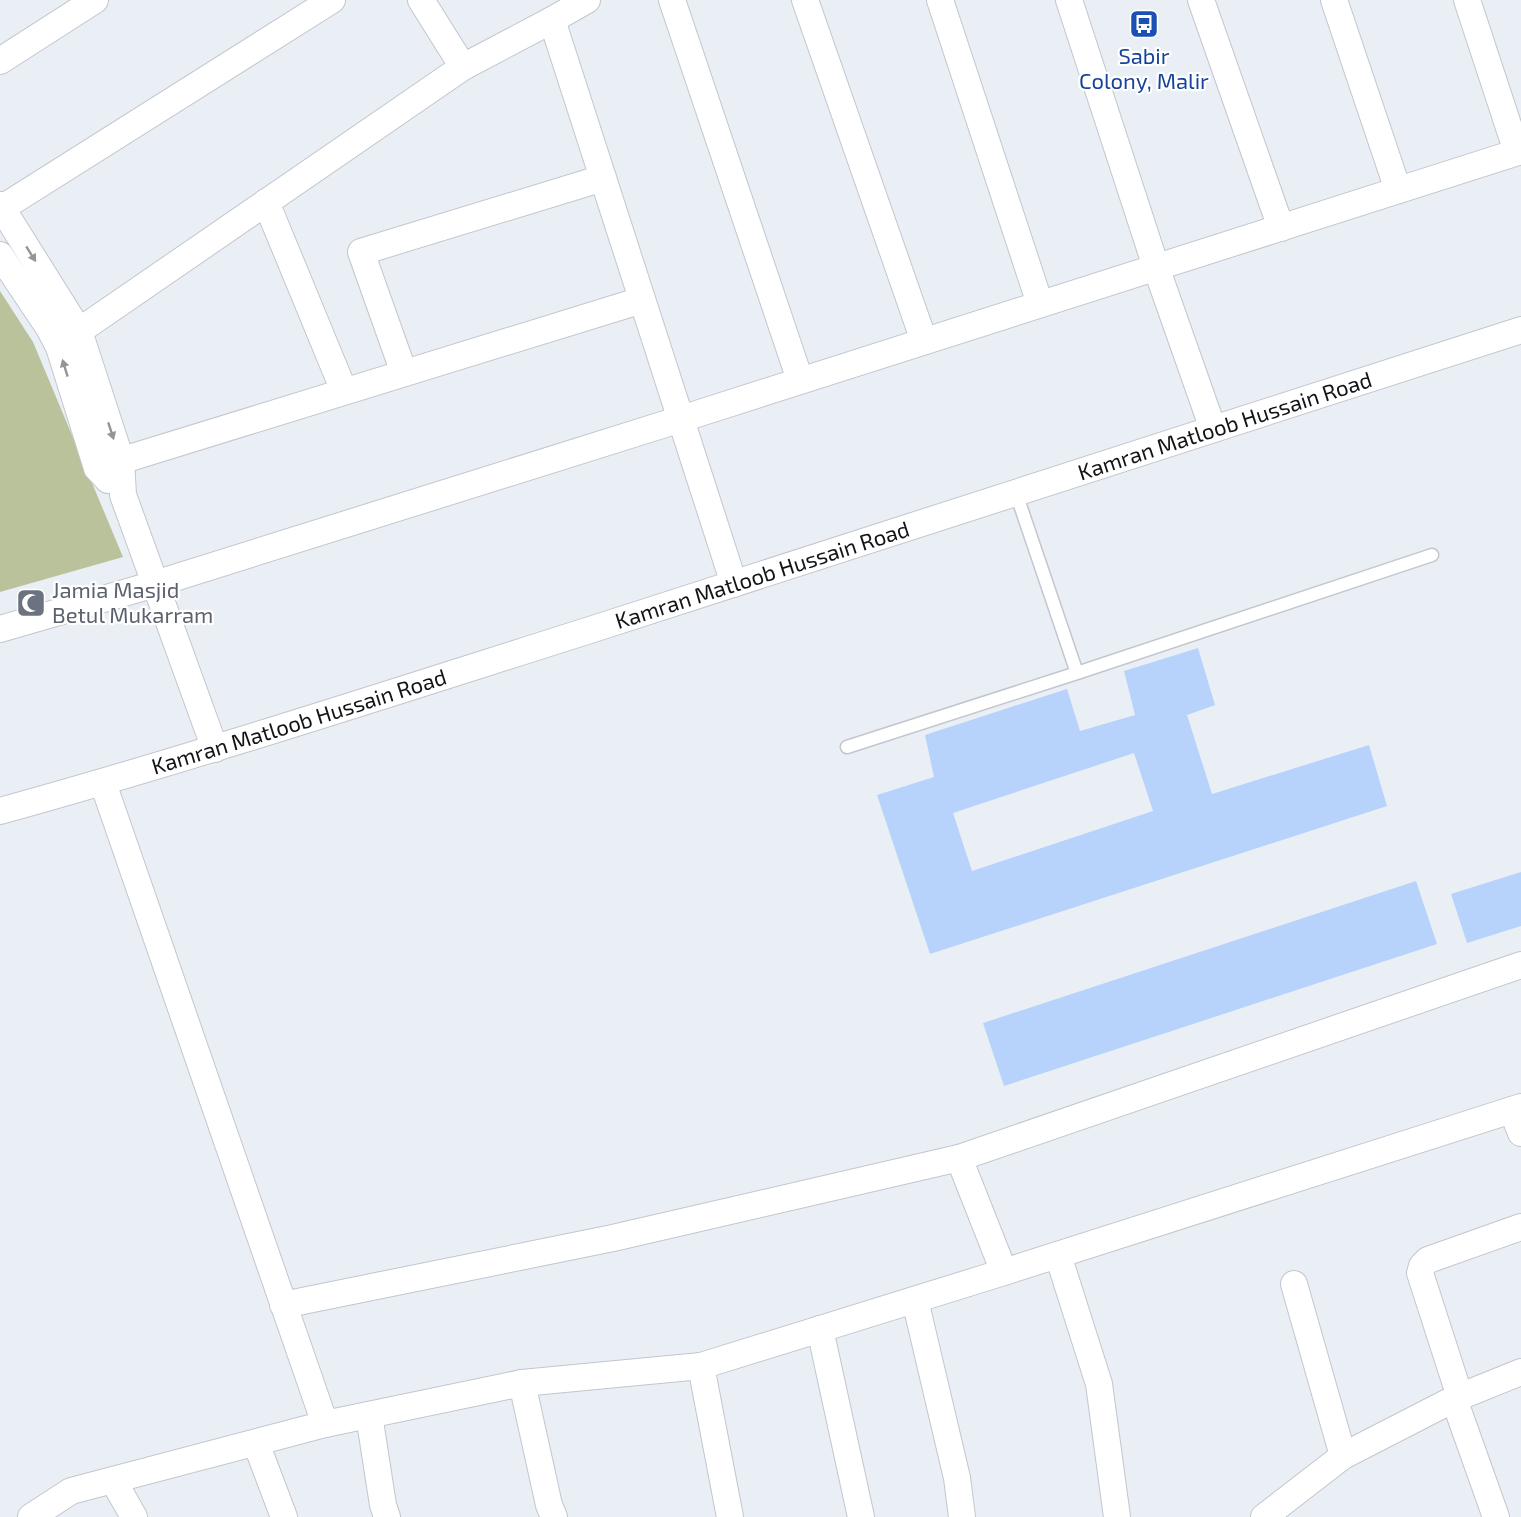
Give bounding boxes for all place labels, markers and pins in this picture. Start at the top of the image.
bus stop icon: Sabir Colony, Malir [1128,8,1160,40]
place label: Sabir Colony, Malir [1079,42,1209,93]
place label: Jamia Masjid Betul Mukarram [52,576,213,627]
mosque icon: Jamia Masjid Betul Mukarram [15,587,47,619]

